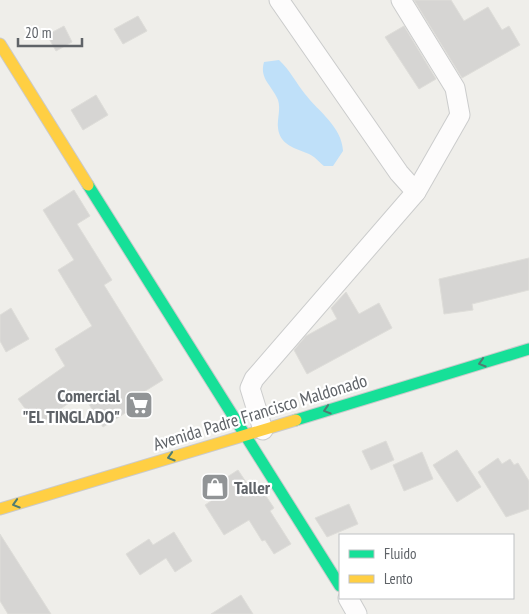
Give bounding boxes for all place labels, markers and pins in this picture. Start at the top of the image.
place label: Comercial "EL TINGLADO" [22,384,121,428]
supermarket icon: Comercial "EL TINGLADO" [124,390,154,420]
shop icon: Taller [200,472,230,502]
place label: Taller [234,476,271,499]

